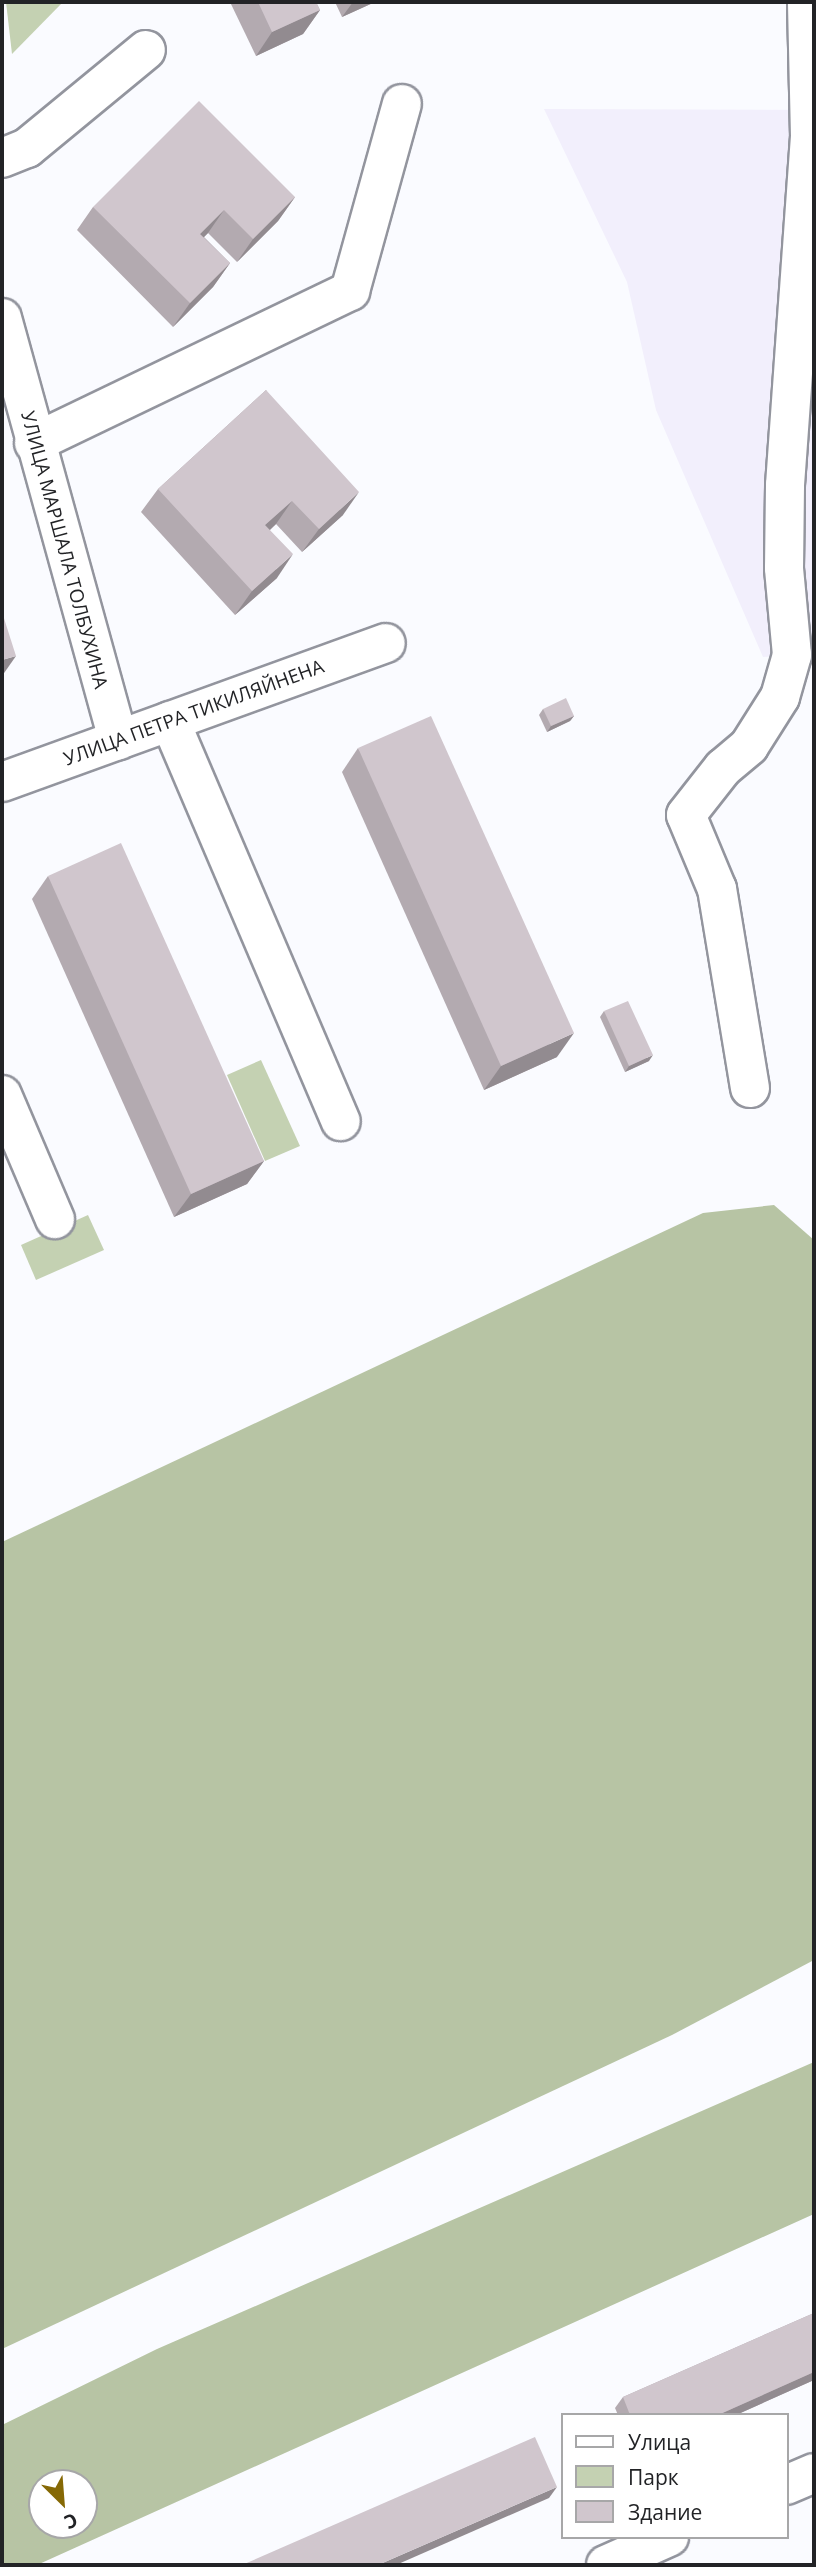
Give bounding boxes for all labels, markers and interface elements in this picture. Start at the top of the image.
street label: УЛИЦА МАРШАЛА ТОЛБУХИНА [16,409,112,691]
street label: УЛИЦА ПЕТРА ТИКИЛЯЙНЕНА [61,655,327,771]
legend [560,2413,788,2539]
text: Улица [628,2428,691,2456]
text: Парк [628,2463,679,2491]
north arrow [28,2469,98,2539]
text: Здание [628,2498,702,2526]
text: С [60,2507,82,2536]

